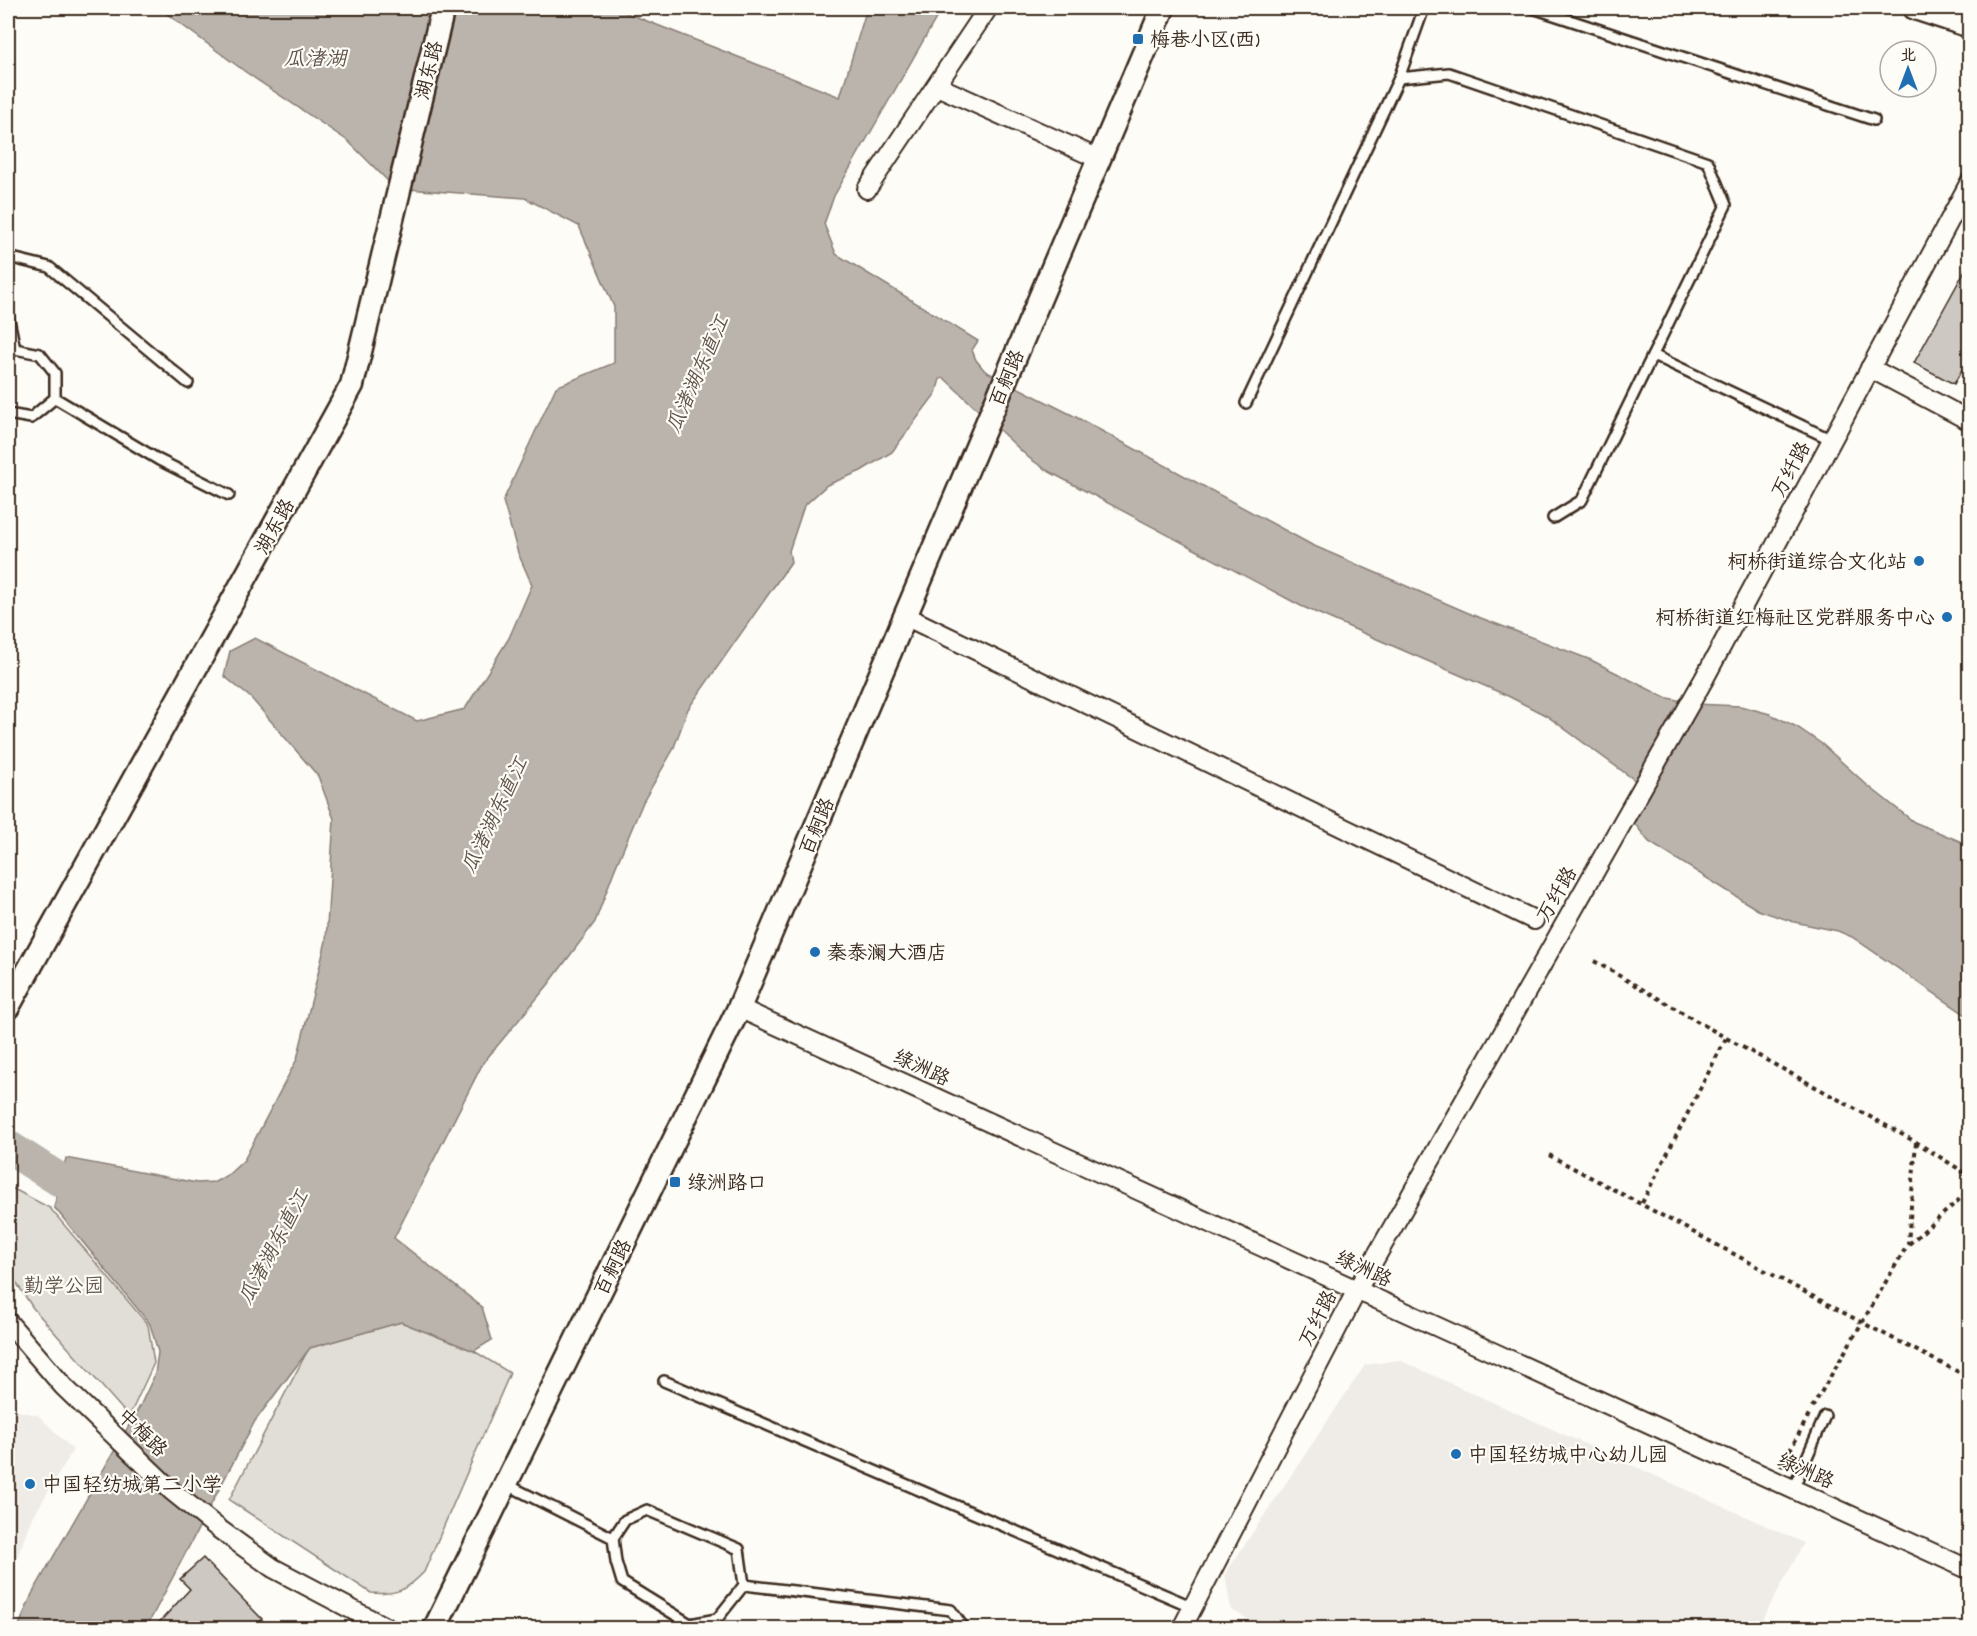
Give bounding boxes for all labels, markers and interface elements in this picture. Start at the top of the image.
place label: 梅巷小区(西) [1150,28,1260,56]
marker: 梅巷小区(西) [1131,32,1145,46]
street label: 湖东路 [410,37,452,103]
north arrow [1878,39,1938,99]
text: 北 [1900,45,1916,68]
water label: 瓜渚湖 [284,46,348,76]
water label: 瓜渚湖东直江 [660,311,739,439]
street label: 百舸路 [984,345,1034,412]
street label: 万纤路 [1766,436,1820,503]
street label: 湖东路 [250,494,304,560]
place label: 柯桥街道综合文化站 [1727,550,1907,578]
marker: 柯桥街道综合文化站 [1912,554,1926,568]
place label: 柯桥街道红梅社区党群服务中心 [1655,606,1935,634]
marker: 柯桥街道红梅社区党群服务中心 [1940,610,1954,624]
water label: 瓜渚湖东直江 [456,752,538,880]
street label: 百舸路 [794,793,844,860]
street label: 万纤路 [1531,862,1586,928]
place label: 秦泰澜大酒店 [827,941,947,969]
marker: 秦泰澜大酒店 [808,945,822,959]
street label: 绿洲路 [888,1044,955,1096]
place label: 绿洲路口 [687,1171,767,1199]
marker: 绿洲路口 [668,1175,682,1189]
water label: 瓜渚湖东直江 [233,1185,319,1311]
street label: 百舸路 [589,1234,641,1301]
street label: 绿洲路 [1330,1245,1397,1297]
park label: 勤学公园 [24,1274,104,1302]
street label: 万纤路 [1294,1285,1346,1352]
street label: 中梅路 [110,1403,173,1466]
place label: 中国轻纺城中心幼儿园 [1468,1443,1668,1471]
marker: 中国轻纺城中心幼儿园 [1449,1447,1463,1461]
street label: 绿洲路 [1772,1448,1839,1498]
place label: 中国轻纺城第二小学 [42,1473,222,1501]
marker: 中国轻纺城第二小学 [23,1477,37,1491]

